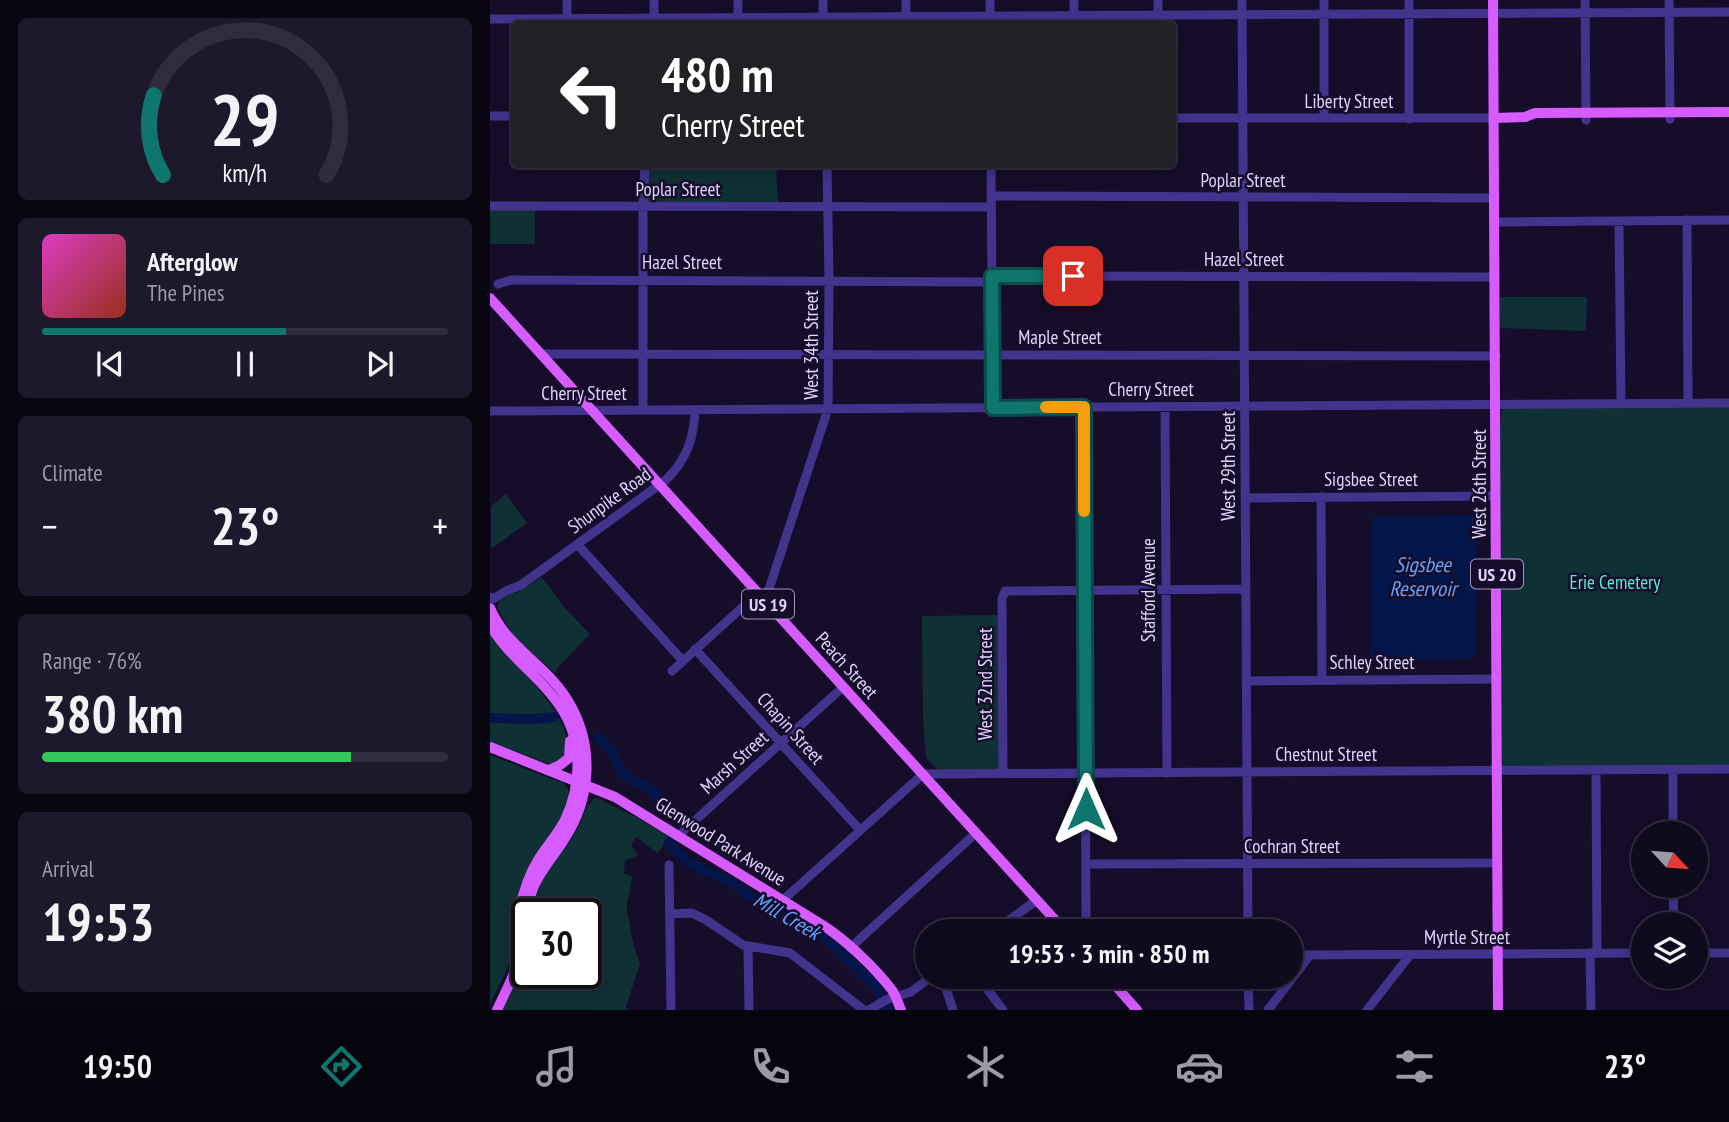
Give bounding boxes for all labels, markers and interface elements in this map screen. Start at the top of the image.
text: 480 m [661,42,774,106]
icon: left [546,49,637,140]
text: 29 [210,71,280,165]
street label: Liberty Street [1305,89,1394,113]
text: Cherry Street [661,104,805,146]
text: km/h [223,157,267,189]
street label: Poplar Street [1200,168,1286,192]
street label: Poplar Street [635,177,721,201]
text: Afterglow [147,245,238,278]
pin [1043,246,1103,306]
street label: Hazel Street [1204,247,1285,271]
street label: Hazel Street [642,250,723,274]
icon: arrive [1054,257,1092,295]
text: The Pines [147,278,225,307]
street label: West 34th Street [799,289,823,400]
street label: Maple Street [1018,325,1103,349]
icon: previous [91,345,129,383]
icon: pause [226,345,264,383]
icon: next [361,345,399,383]
street label: Cherry Street [1108,377,1194,401]
street label: Cherry Street [541,381,627,405]
street label: West 29th Street [1216,410,1240,521]
street label: West 26th Street [1467,428,1491,539]
text: Climate [42,458,103,487]
street label: Shunpike Road [563,462,655,538]
street label: Sigsbee Street [1324,467,1419,491]
text: 23° [211,492,279,559]
text: − [42,501,58,550]
text: + [432,501,448,550]
street label: Stafford Avenue [1136,538,1160,642]
water label: Sigsbee Reservoir [1390,551,1460,602]
road number: US 20 [1471,560,1523,588]
park label: Erie Cemetery [1570,570,1661,594]
road number: US 19 [742,590,794,618]
street label: Peach Street [811,627,884,704]
street label: West 32nd Street [973,627,997,740]
text: Range · 76% [42,646,142,675]
street label: Schley Street [1329,650,1415,674]
text: 380 km [42,680,183,747]
street label: Chapin Street [752,687,830,770]
street label: Marsh Street [695,725,773,799]
street label: Chestnut Street [1275,742,1378,766]
position arrow [1049,772,1123,846]
street label: Glenwood Park Avenue [651,791,791,891]
north arrow [1631,821,1708,898]
map controls [1631,821,1708,989]
street label: Cochran Street [1244,834,1341,858]
text: Arrival [42,854,94,883]
water label: Mill Creek [749,886,828,947]
text: 19:53 [42,888,154,955]
speed limit sign: 30 [511,898,602,989]
button: layers [1631,912,1708,989]
street label: Myrtle Street [1424,925,1511,949]
text: 19:53 · 3 min · 850 m [1009,937,1209,970]
icon: directions [317,1042,366,1091]
icon: music [532,1042,581,1091]
icon: phone [746,1042,795,1091]
icon: climate [961,1042,1010,1091]
icon: car [1175,1042,1224,1091]
icon: filters [1390,1042,1439,1091]
text: 19:50 [83,1045,152,1087]
text: 23° [1604,1045,1646,1087]

